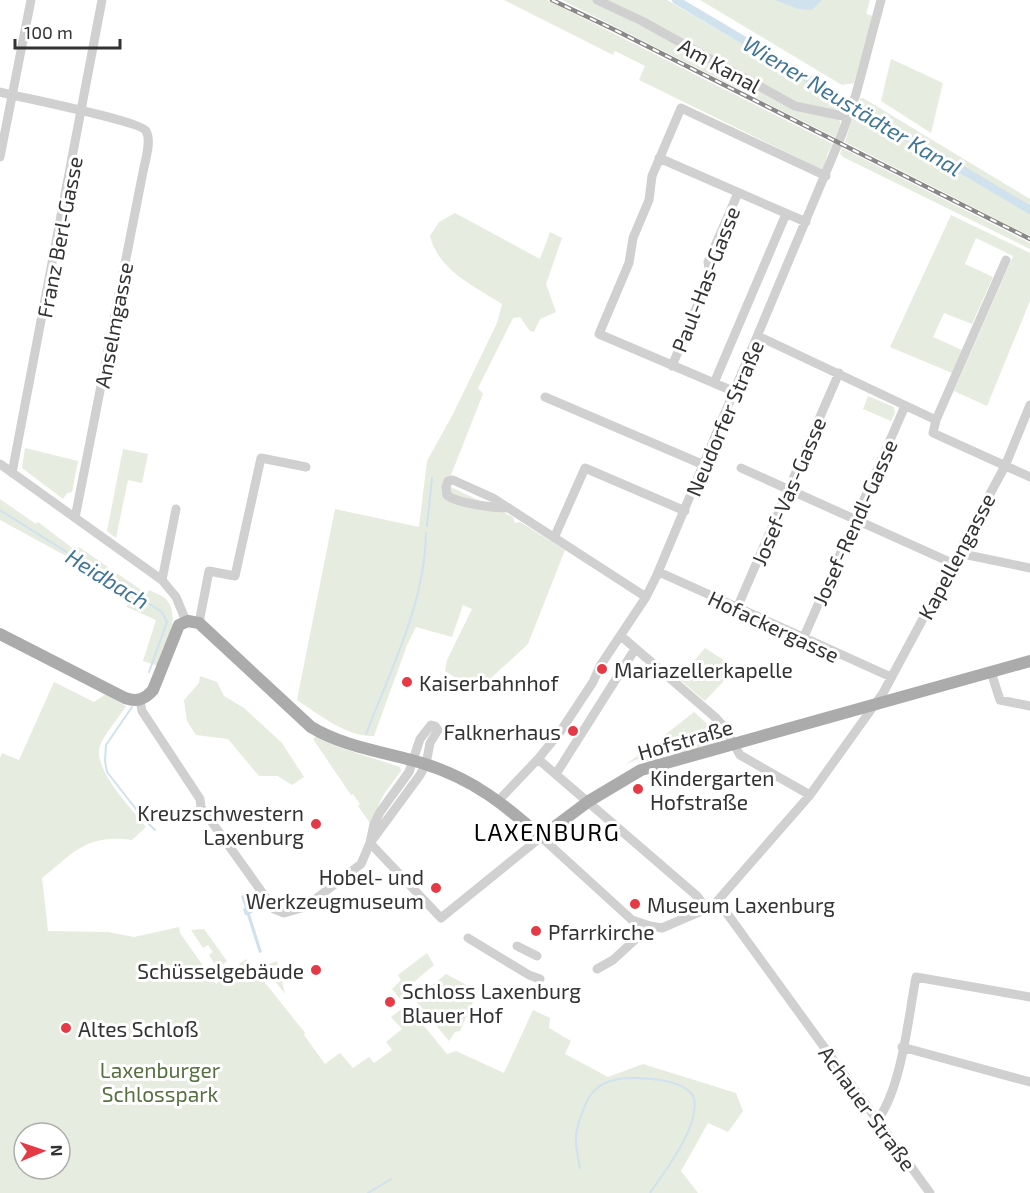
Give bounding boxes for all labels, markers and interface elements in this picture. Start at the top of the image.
scale bar [15,12,120,50]
text: 100 m [24,21,73,43]
water label: Wiener Neustädter Kanal [739,29,967,181]
street label: Am Kanal [675,32,766,98]
street label: Franz Berl-Gasse [31,154,87,320]
street label: Paul-Has-Gasse [666,203,744,355]
street label: Anselmgasse [89,260,137,390]
street label: Neudorfer Straße [680,336,768,500]
street label: Josef-Vas-Gasse [746,413,830,569]
street label: Josef-Rendl-Gasse [806,435,902,609]
street label: Kapellengasse [912,489,1000,623]
water label: Heidbach [62,542,154,614]
street label: Hofackergasse [705,585,843,667]
place label: Mariazellerkapelle [614,657,793,682]
marker: Mariazellerkapelle [595,662,609,676]
place label: Kaiserbahnhof [419,670,560,695]
marker: Kaiserbahnhof [400,675,414,689]
street label: Hofstraße [634,713,736,765]
place label: Falknerhaus [443,719,561,744]
marker: Falknerhaus [566,724,580,738]
place label: Kindergarten Hofstraße [650,765,775,814]
marker: Kindergarten Hofstraße [631,782,645,796]
place label: Kreuzschwestern Laxenburg [137,800,304,849]
marker: Kreuzschwestern Laxenburg [309,817,323,831]
district label: LAXENBURG [474,817,620,846]
place label: Hobel- und Werkzeugmuseum [246,864,424,913]
marker: Hobel- und Werkzeugmuseum [429,881,443,895]
place label: Museum Laxenburg [647,892,835,917]
marker: Museum Laxenburg [628,897,642,911]
place label: Pfarrkirche [548,919,655,944]
marker: Pfarrkirche [529,924,543,938]
place label: Schüsselgebäude [137,958,304,983]
marker: Schüsselgebäude [309,963,323,977]
place label: Schloss Laxenburg Blauer Hof [402,978,581,1027]
marker: Schloss Laxenburg Blauer Hof [383,995,397,1009]
place label: Altes Schloß [78,1016,198,1041]
marker: Altes Schloß [59,1021,73,1035]
street label: Achauer Straße [814,1041,922,1175]
park label: Laxenburger Schlosspark [100,1057,221,1106]
north arrow [12,1121,72,1181]
text: N [48,1144,67,1157]

